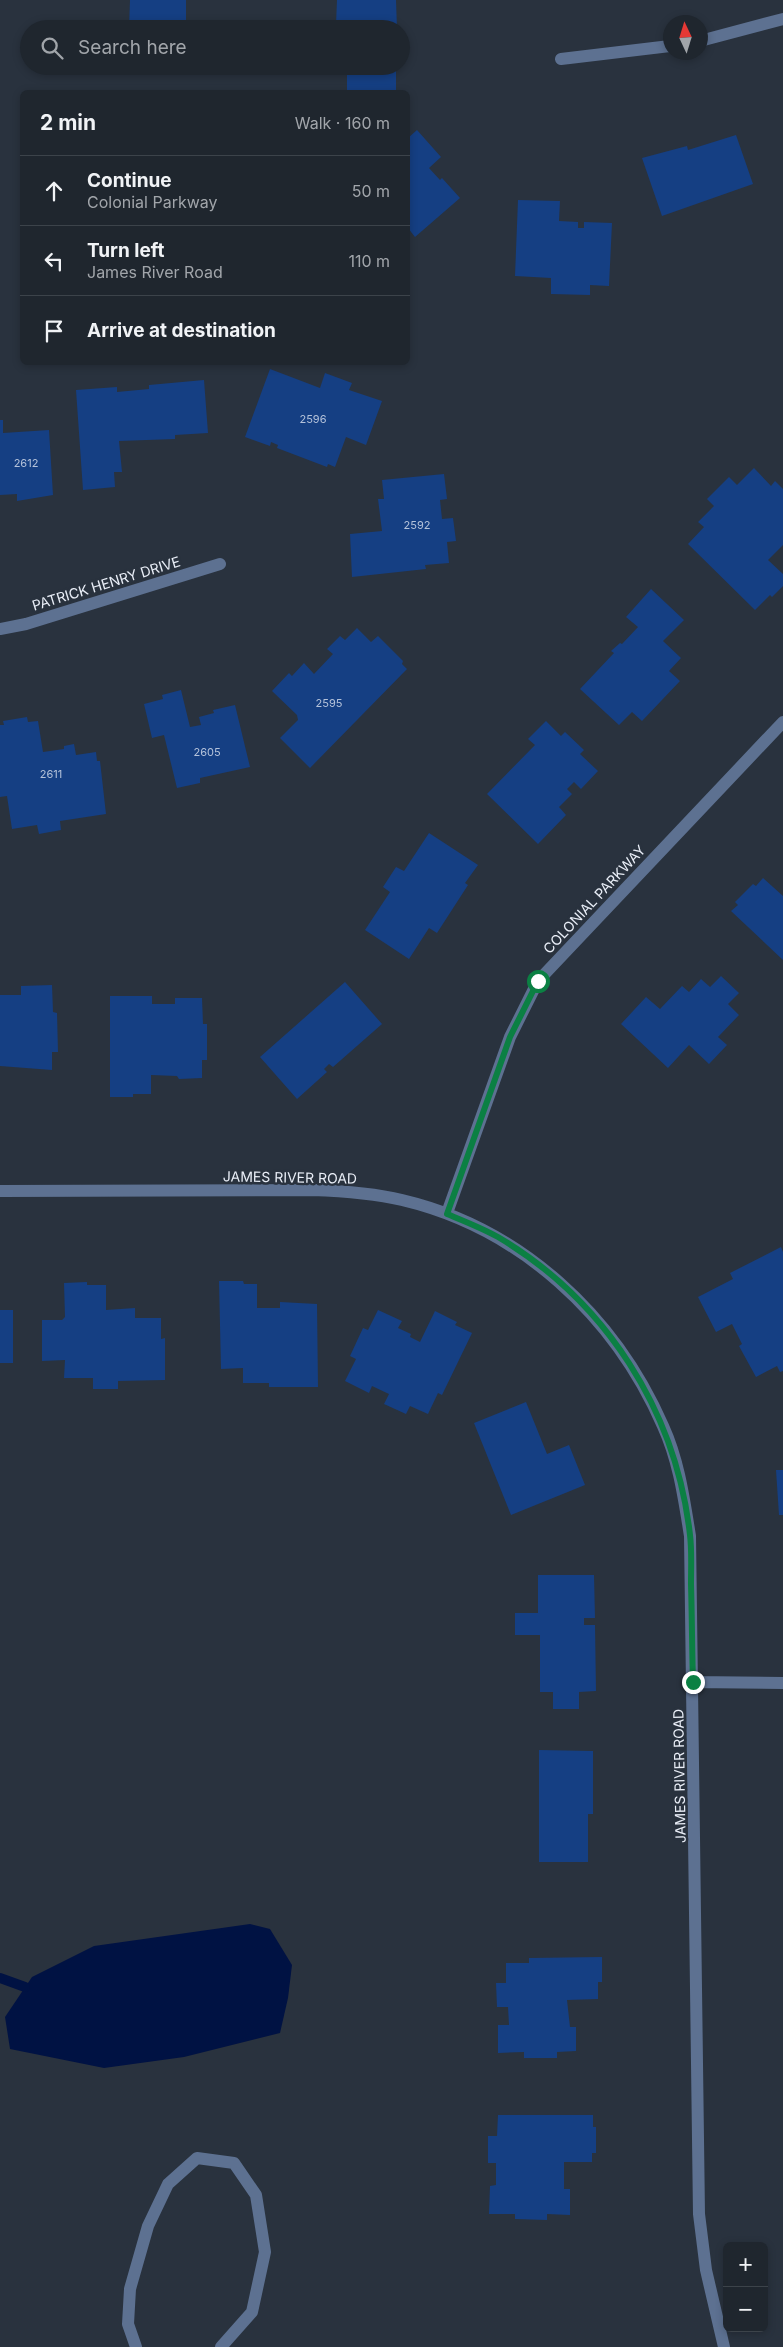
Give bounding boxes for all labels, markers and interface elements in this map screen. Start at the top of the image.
north arrow [663,15,708,60]
search box [20,20,410,75]
icon: search [38,34,66,62]
text: Search here [78,36,187,59]
text: 2 min [40,110,96,135]
text: Walk · 160 m [295,113,390,133]
text: Continue [87,169,172,192]
icon: ahead [40,177,68,205]
text: 50 m [352,181,390,201]
text: Colonial Parkway [87,192,218,212]
text: Turn left [87,239,165,262]
icon: left [40,247,68,275]
text: 110 m [348,251,390,271]
text: James River Road [87,262,223,282]
icon: arrive [40,317,68,345]
text: Arrive at destination [87,319,276,342]
house number: 2596 [299,412,327,426]
house number: 2612 [14,456,38,470]
house number: 2592 [404,518,430,532]
street label: PATRICK HENRY DRIVE [30,552,182,614]
house number: 2595 [316,696,343,710]
house number: 2605 [193,745,221,759]
house number: 2611 [40,767,62,781]
street label: COLONIAL PARKWAY [539,841,649,957]
route start [527,970,550,993]
street label: JAMES RIVER ROAD [223,1167,357,1187]
route end [682,1671,705,1694]
street label: JAMES RIVER ROAD [669,1709,689,1843]
map controls [723,2242,768,2332]
button: + [723,2242,768,2287]
button: − [723,2287,768,2332]

